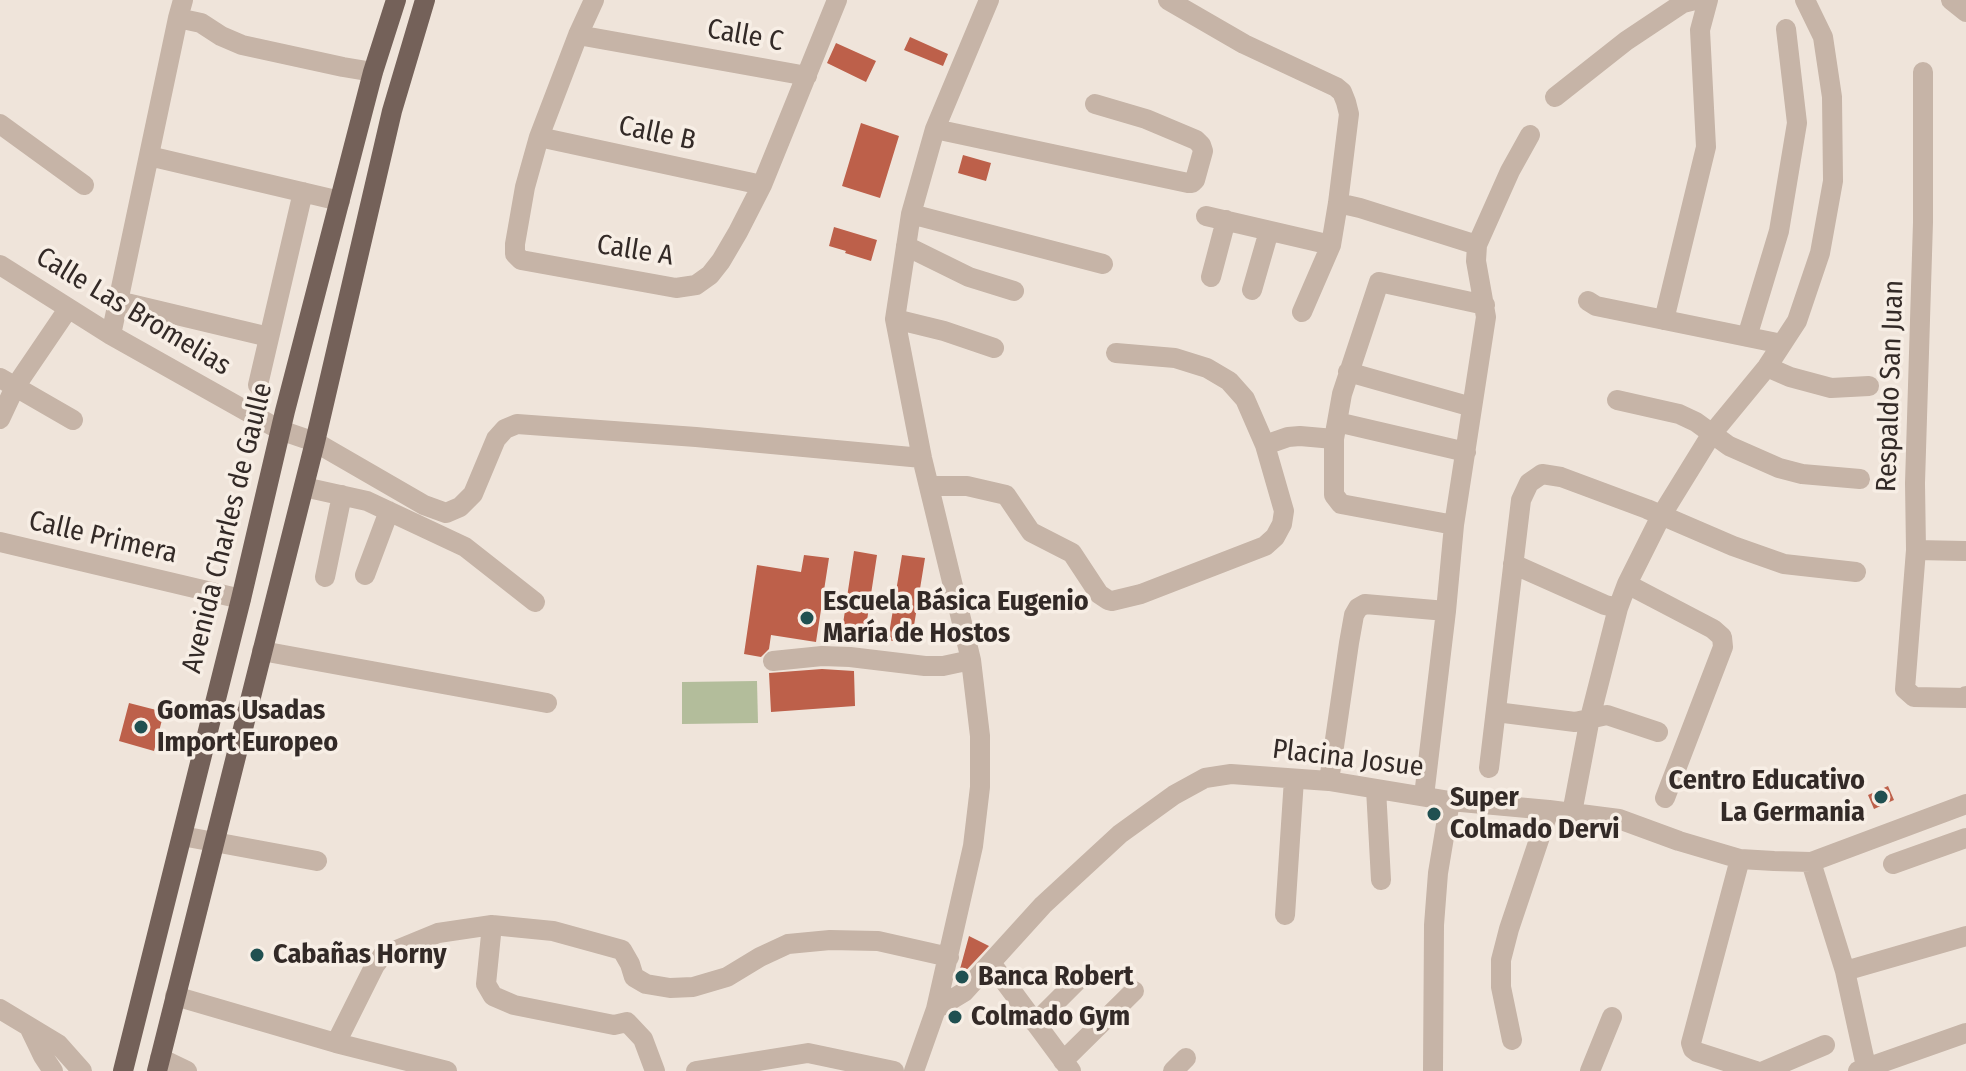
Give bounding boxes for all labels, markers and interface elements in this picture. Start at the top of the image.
street label: Calle C [704,13,786,59]
street label: Calle B [615,109,699,159]
street label: Calle A [594,228,676,274]
street label: Calle Las Bromelias [30,241,236,383]
street label: Respaldo San Juan [1871,279,1911,493]
street label: Avenida Charles de Gaulle [176,379,280,677]
street label: Calle Primera [25,505,181,571]
place label: Escuela Básica Eugenio María de Hostos [823,585,1089,651]
marker: Escuela Básica Eugenio María de Hostos [798,609,816,627]
place label: Gomas Usadas Import Europeo [157,694,338,760]
marker: Gomas Usadas Import Europeo [132,718,150,736]
street label: Placina Josue [1270,733,1426,785]
place label: Centro Educativo La Germania [1669,764,1865,830]
place label: Super Colmado Dervi [1450,781,1620,847]
marker: Centro Educativo La Germania [1872,788,1890,806]
marker: Super Colmado Dervi [1425,805,1443,823]
place label: Cabañas Horny [273,938,447,972]
marker: Cabañas Horny [248,946,266,964]
place label: Banca Robert [978,960,1134,994]
marker: Banca Robert [953,968,971,986]
place label: Colmado Gym [971,1000,1130,1034]
marker: Colmado Gym [946,1008,964,1026]

